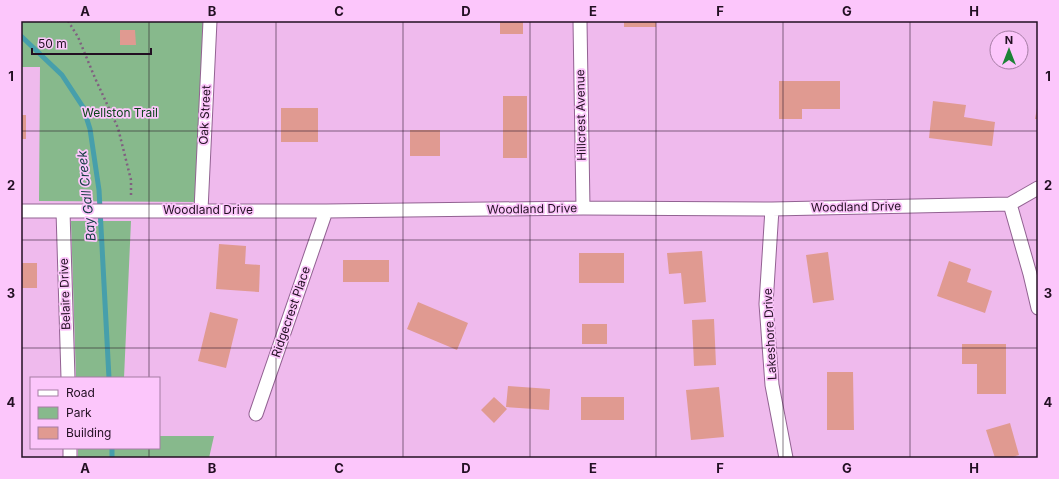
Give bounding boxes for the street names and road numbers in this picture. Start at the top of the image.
street label: Hillcrest Avenue [572,69,589,161]
street label: Oak Street [195,85,214,145]
street label: Woodland Drive [811,198,901,215]
street label: Woodland Drive [487,200,577,217]
street label: Woodland Drive [163,202,253,217]
street label: Belaire Drive [56,258,73,330]
street label: Ridgecrest Place [268,264,313,359]
street label: Lakeshore Drive [760,288,779,380]

